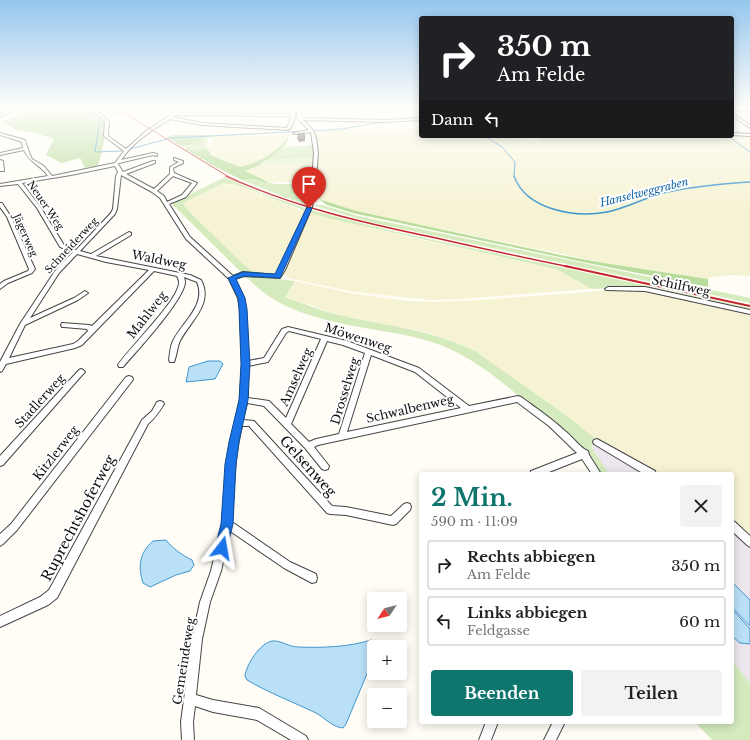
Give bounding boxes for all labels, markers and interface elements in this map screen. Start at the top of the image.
text: 350 m [497,29,591,64]
icon: right [431,32,483,84]
text: Am Felde [497,64,585,86]
icon: left [481,108,503,130]
text: Dann [431,110,473,129]
pin [292,167,326,208]
icon: arrive [298,173,320,195]
water label: Hanselweggraben [597,174,690,210]
street label: Neuer Weg [24,178,67,233]
street label: Jägerweg [10,210,41,260]
street label: Schneiderweg [42,214,101,276]
street label: Waldweg [129,247,189,272]
street label: Schilfweg [650,272,713,299]
street label: Mahlweg [123,287,170,341]
street label: Möwenweg [323,320,394,356]
street label: Amselweg [276,345,315,409]
street label: Drosselweg [327,355,362,426]
street label: Stadlerweg [11,370,68,431]
street label: Schwalbenweg [365,391,456,426]
street label: Kitzlerweg [30,422,82,483]
street label: Gelsenweg [276,432,341,501]
street label: Ruprechtshoferweg [37,451,119,584]
text: 2 Min. [431,483,513,512]
button: close [680,485,722,527]
text: 590 m · 11:09 [431,513,518,530]
position arrow [201,527,243,569]
text: Rechts abbiegen [467,547,596,566]
icon: right [433,554,455,576]
text: 350 m [671,556,720,575]
text: Am Felde [467,566,531,583]
north arrow [367,592,407,632]
map controls [367,592,407,728]
text: Links abbiegen [467,603,587,622]
icon: left [433,610,455,632]
text: 60 m [679,612,720,631]
street label: Gemeindeweg [169,615,198,706]
text: Feldgasse [467,622,530,639]
button: + [367,640,407,680]
button: Beenden [431,670,573,716]
button: Teilen [581,670,722,716]
button: − [367,688,407,728]

